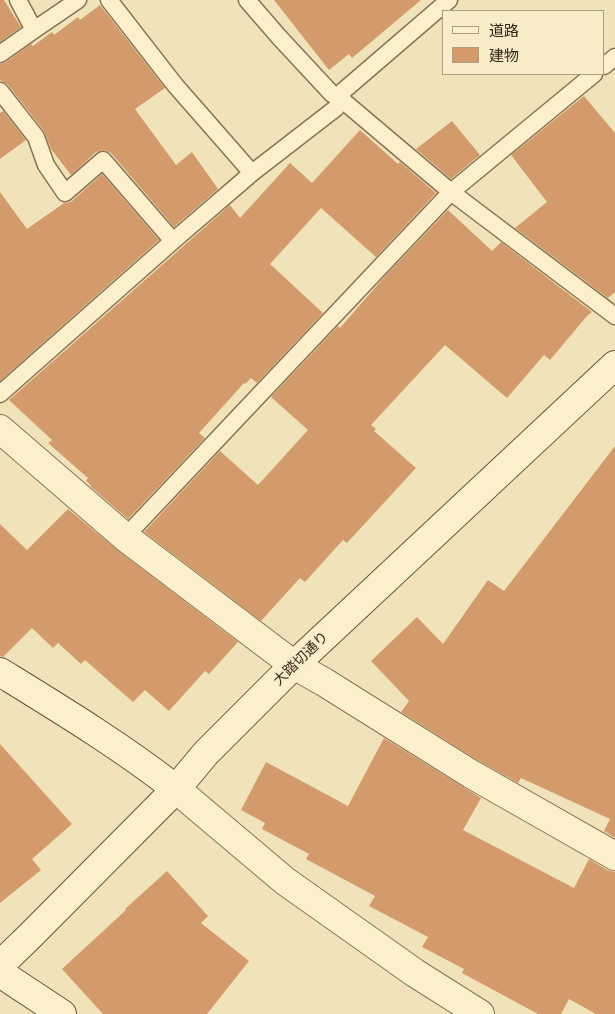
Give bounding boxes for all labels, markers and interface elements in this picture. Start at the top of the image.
legend [442,10,605,75]
text: 道路 [489,18,519,41]
text: 建物 [489,43,519,66]
street label: 大踏切通り [270,629,332,689]

